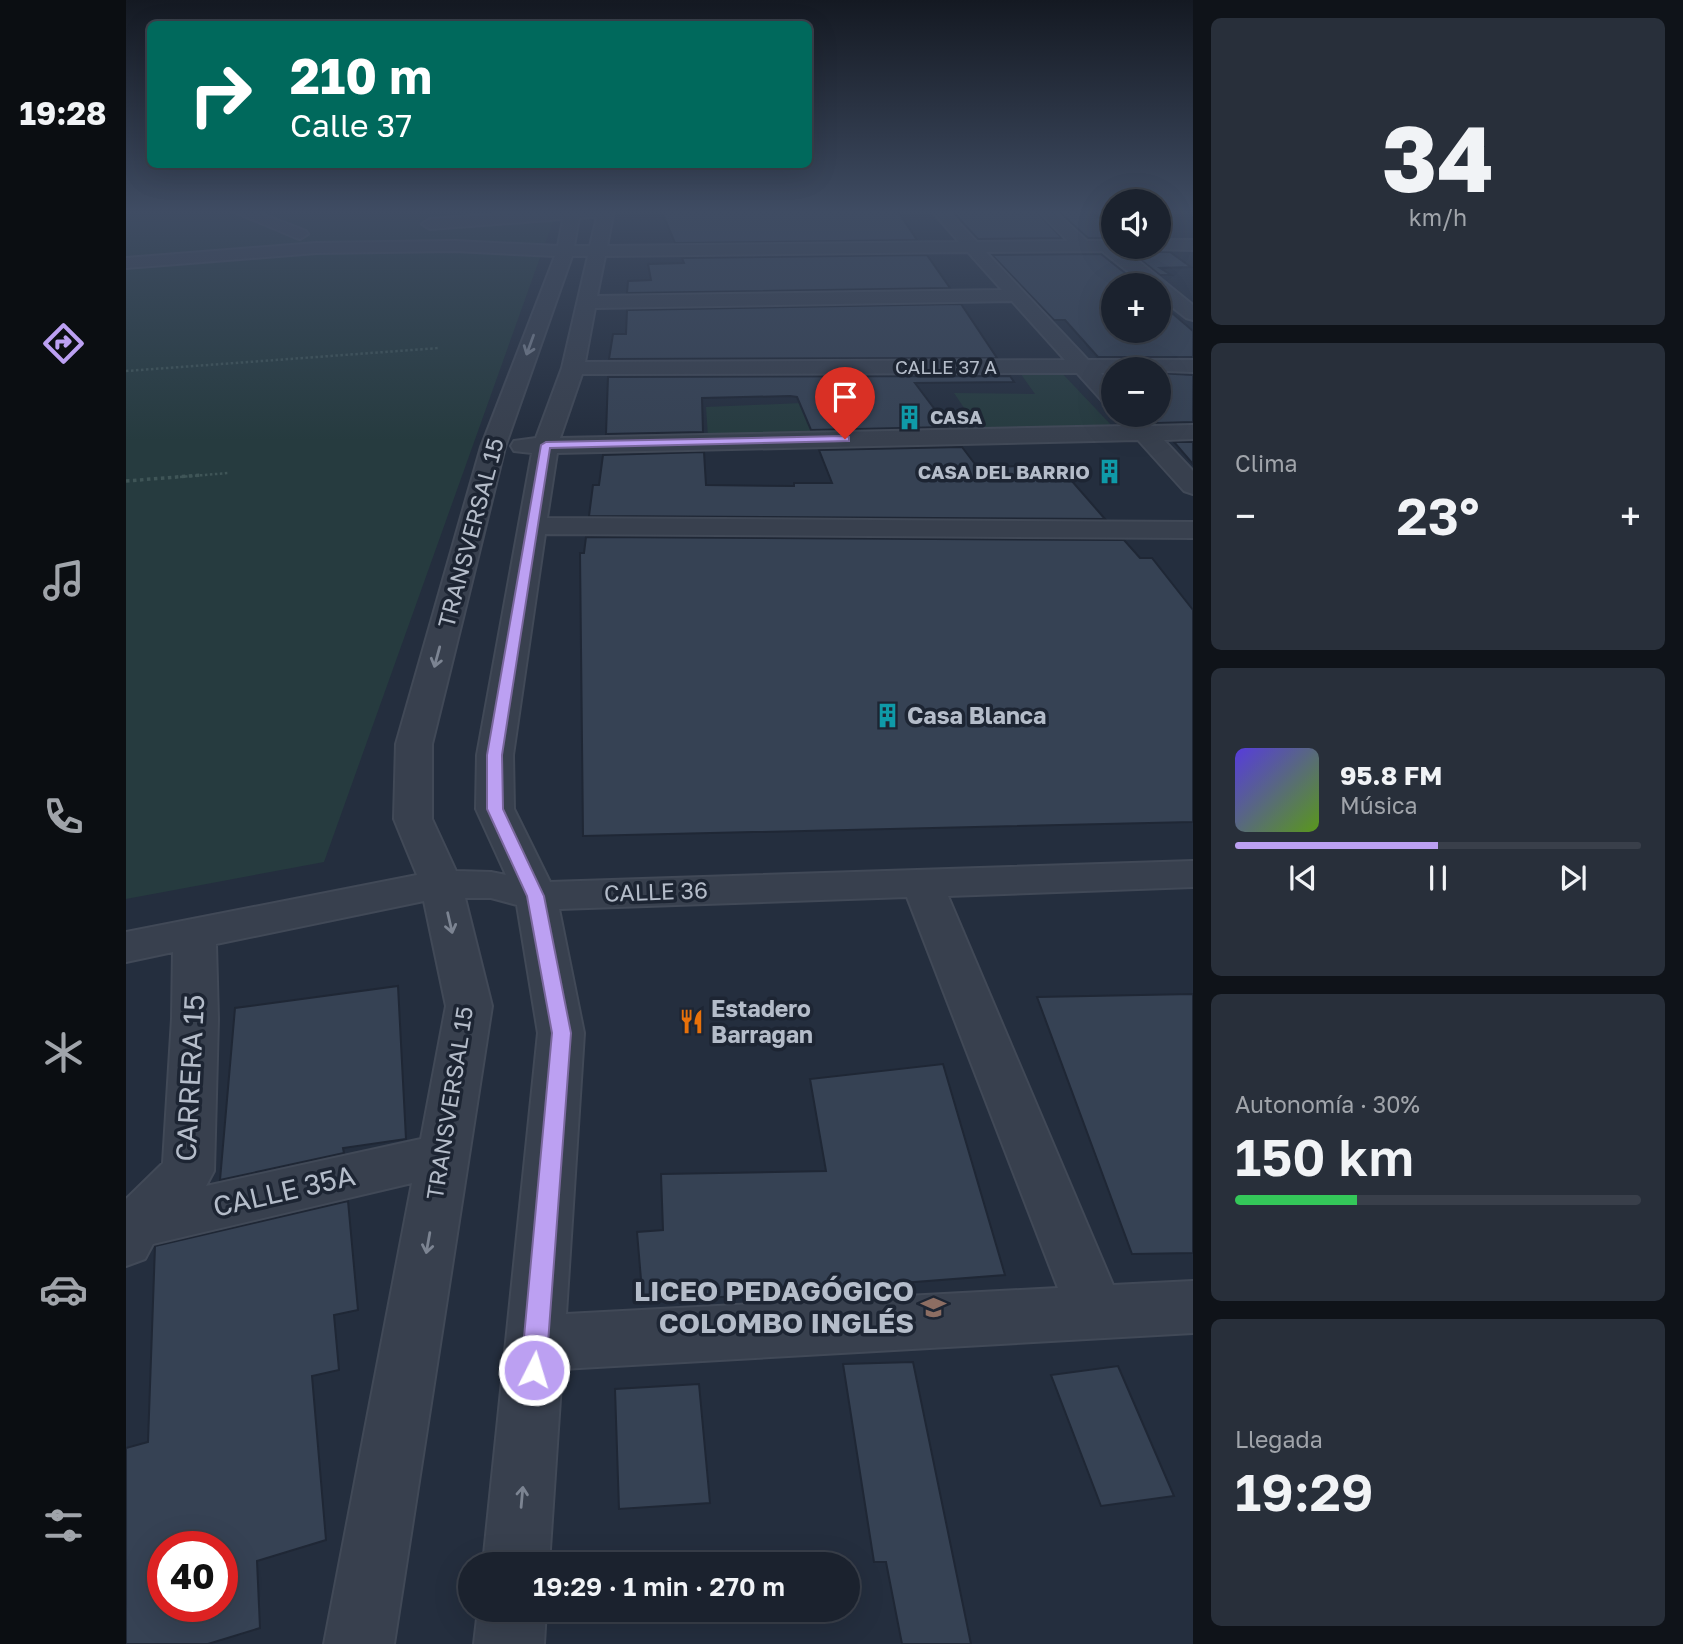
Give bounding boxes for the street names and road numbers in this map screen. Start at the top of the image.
street label: CALLE 37 A [895,355,997,378]
street label: TRANSVERSAL 15 [431,435,509,631]
street label: CALLE 36 [604,875,708,907]
street label: CARRERA 15 [169,994,210,1162]
street label: TRANSVERSAL 15 [420,1004,478,1202]
street label: CALLE 35A [210,1158,358,1223]

